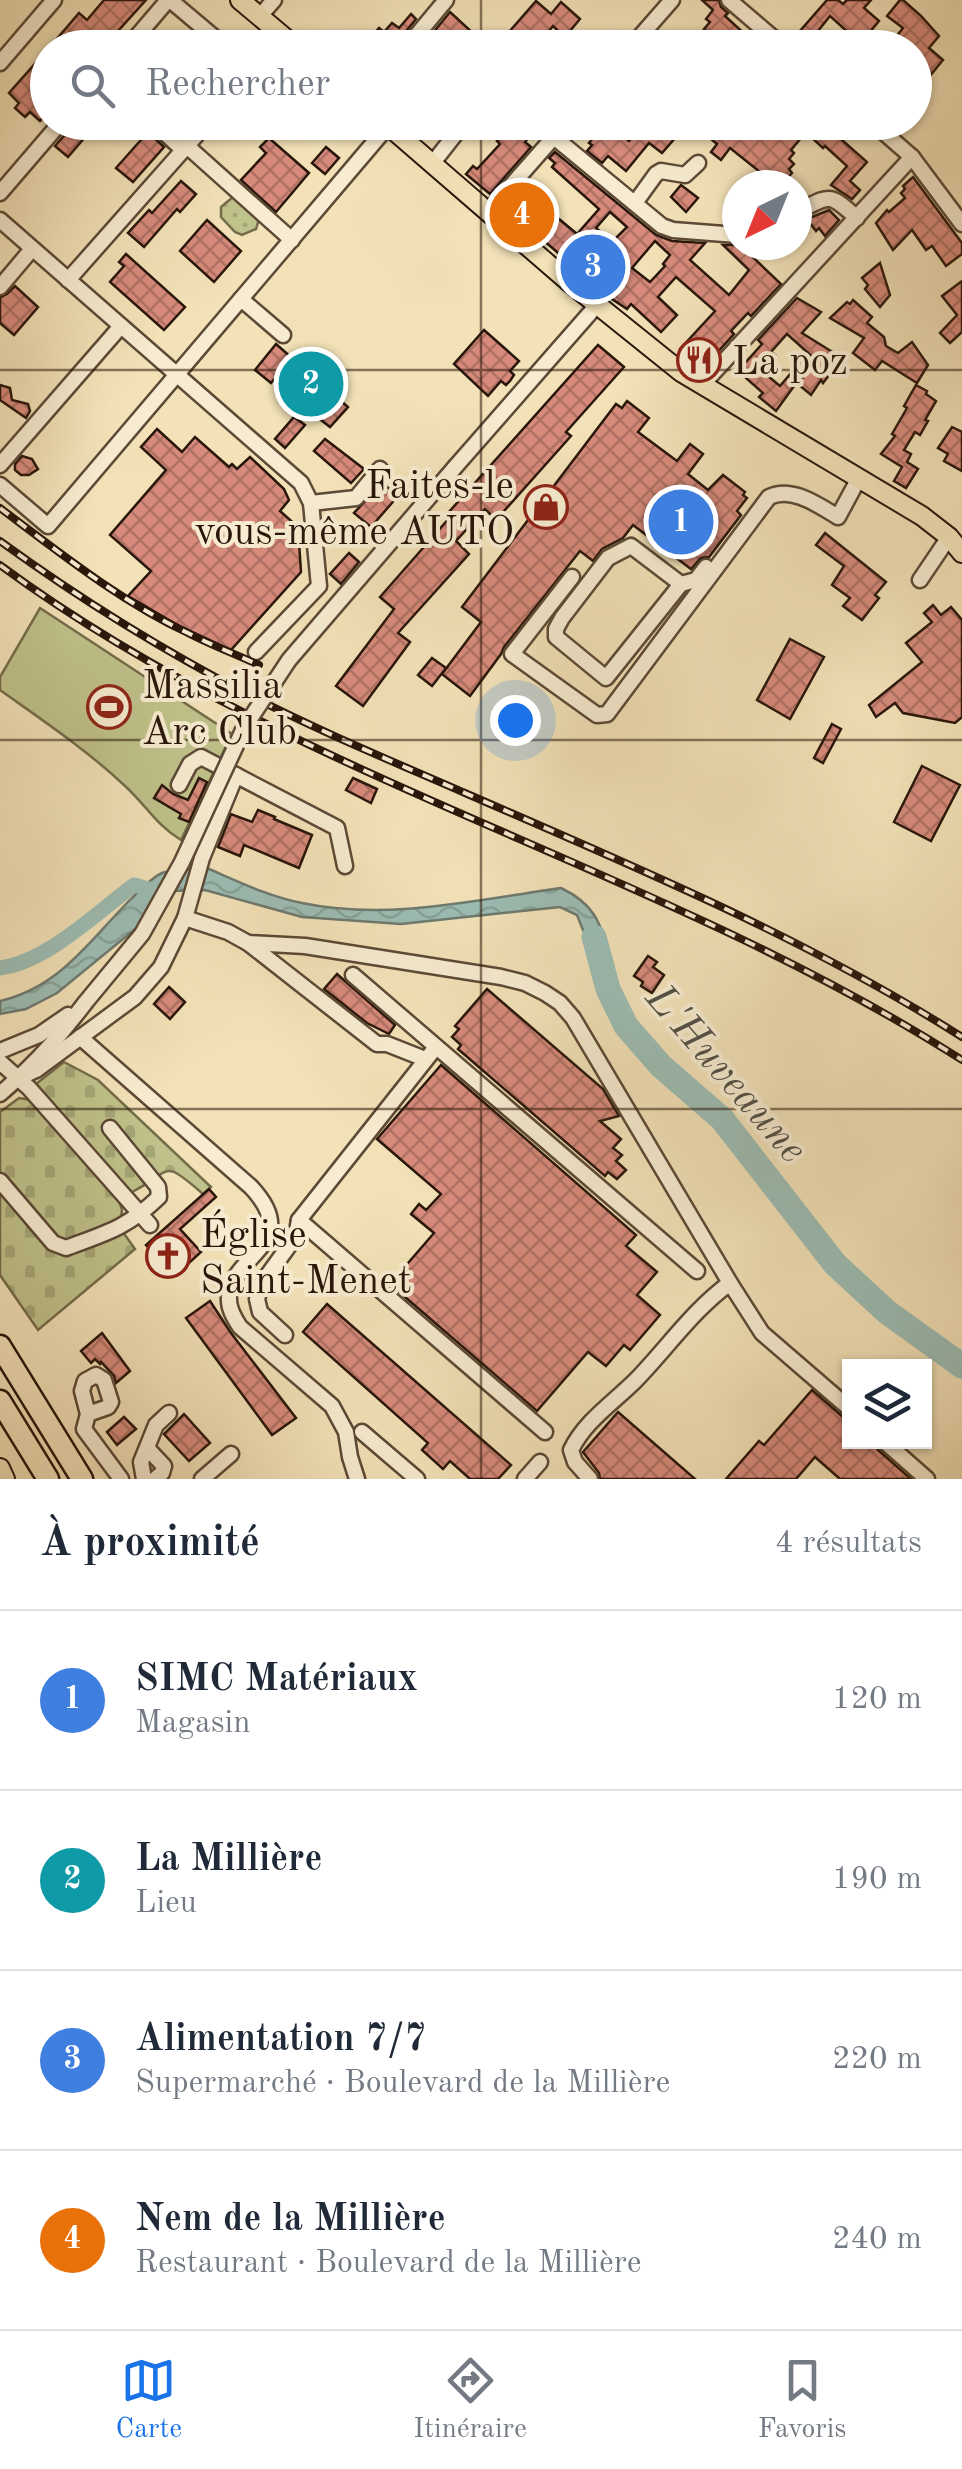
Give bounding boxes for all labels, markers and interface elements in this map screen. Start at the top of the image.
search box [30,30,932,140]
icon: search [65,58,120,113]
text: Rechercher [145,66,330,104]
north arrow [722,170,812,260]
pin: 4 [490,178,554,252]
pin: 3 [560,230,626,304]
restaurant icon: La poz [676,337,722,383]
place label: La poz [732,344,848,384]
pin: 2 [278,346,344,422]
place label: Faites-le vous-même AUTO [195,468,514,554]
shop icon: Faites-le vous-même AUTO [523,484,569,530]
pin: 1 [648,484,714,560]
place label: Massilia Arc Club [142,668,297,754]
sports icon: Massilia Arc Club [86,684,132,730]
your location [490,695,541,746]
water label: L'Huveaune [636,977,813,1172]
place label: Église Saint-Menet [200,1209,412,1303]
church icon: Église Saint-Menet [145,1233,191,1279]
map controls [842,1359,932,1449]
button: layers [842,1359,932,1449]
text: À proximité [40,1523,260,1565]
text: 4 résultats [775,1528,922,1560]
text: SIMC Matériaux [135,1661,417,1699]
text: 1 [63,1684,82,1716]
text: 120 m [832,1684,922,1716]
text: Magasin [135,1708,251,1740]
text: La Millière [135,1841,323,1879]
text: 2 [63,1864,82,1896]
text: 190 m [832,1864,922,1896]
text: Lieu [135,1888,197,1920]
text: Alimentation 7/7 [135,2021,426,2059]
text: 3 [63,2044,82,2076]
text: 220 m [832,2044,922,2076]
text: Supermarché · Boulevard de la Millière [135,2068,670,2100]
text: Nem de la Millière [135,2201,446,2239]
text: 4 [63,2224,82,2256]
text: 240 m [832,2224,922,2256]
text: Restaurant · Boulevard de la Millière [135,2248,642,2280]
tab: Carte [115,2353,182,2448]
tab: Itinéraire [413,2353,527,2448]
tab: Favoris [758,2353,847,2448]

